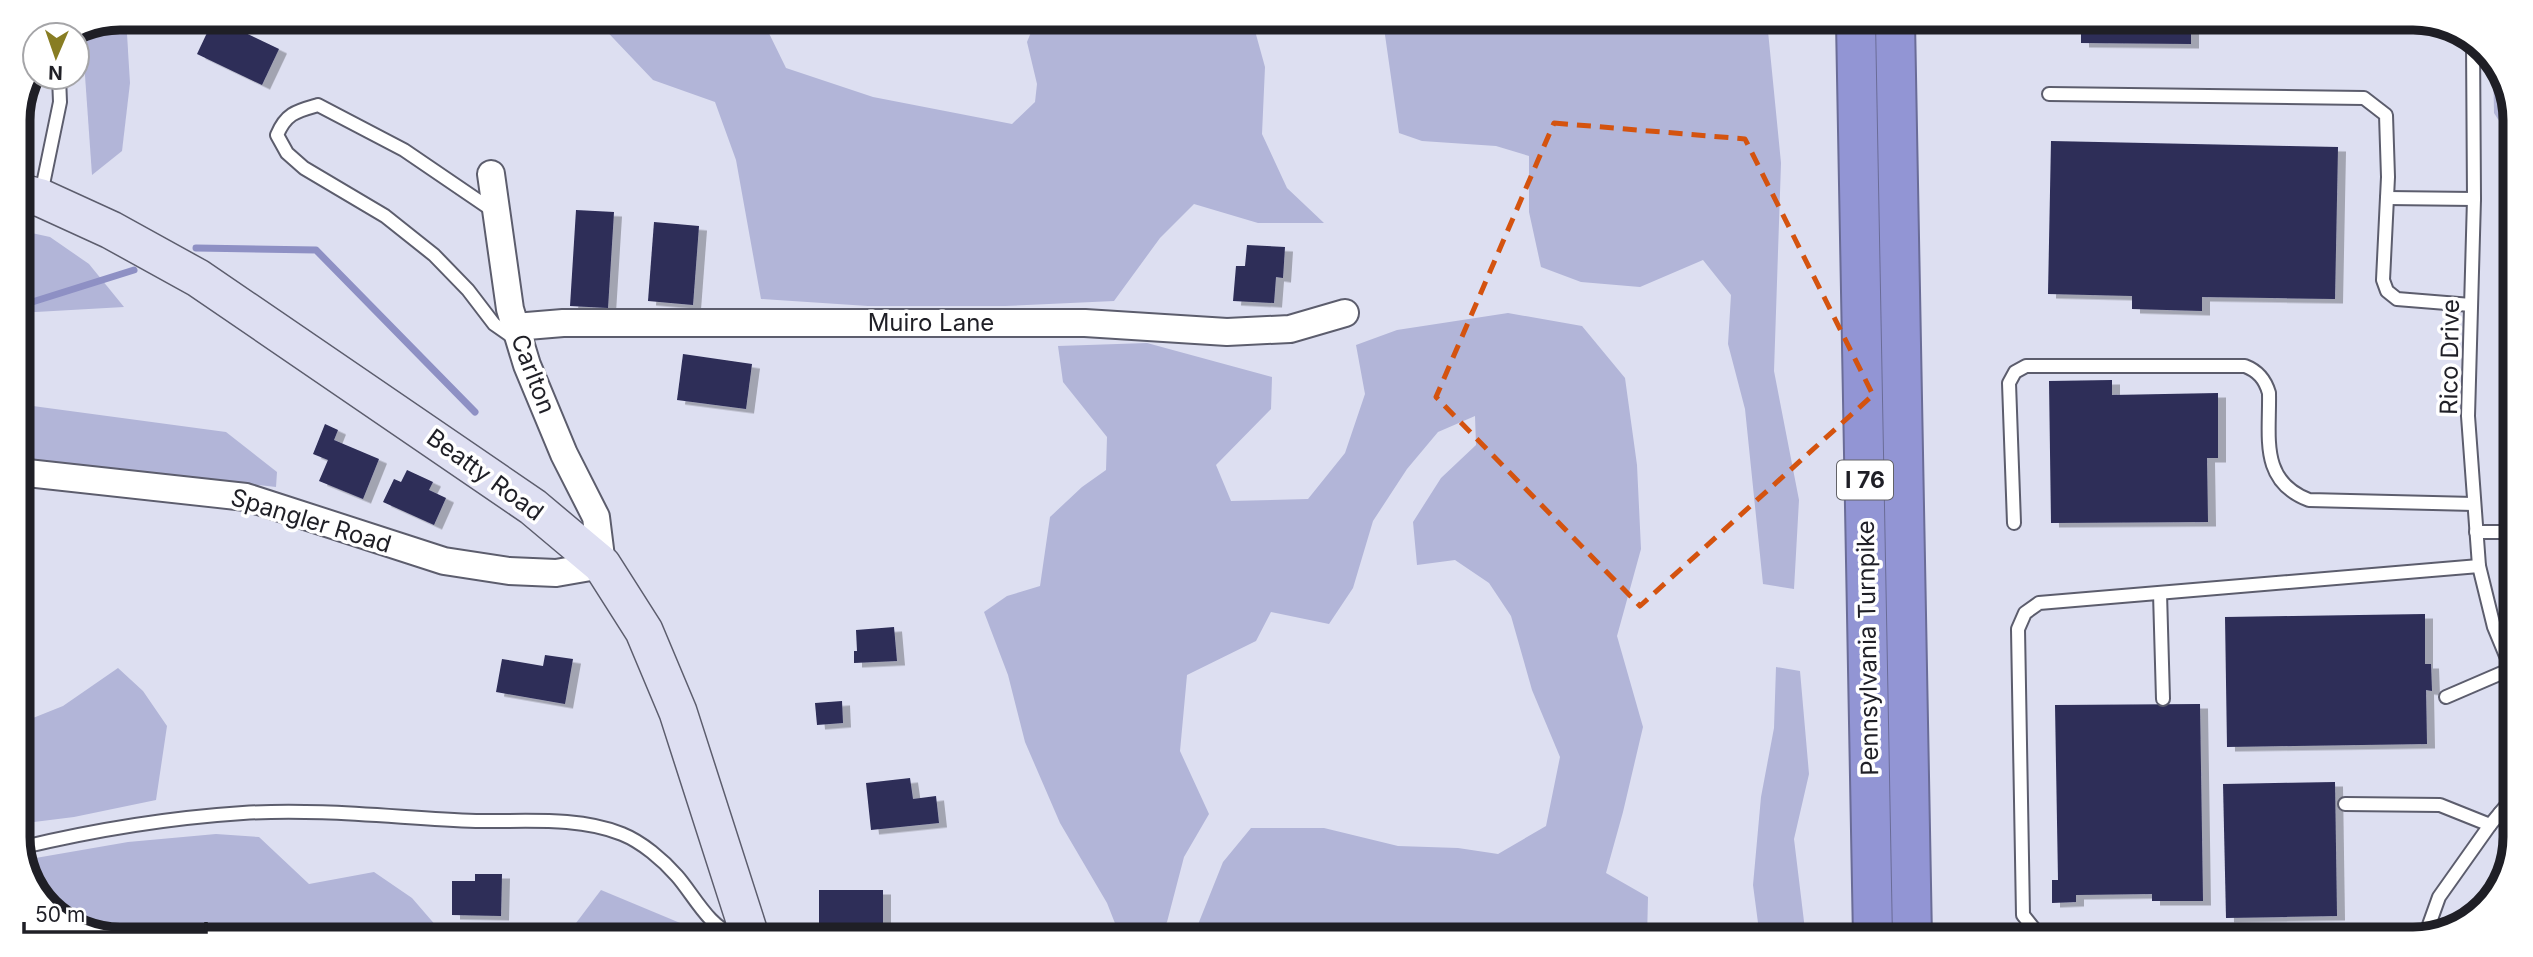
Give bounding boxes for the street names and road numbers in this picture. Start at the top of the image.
street label: Rico Drive [2434,299,2465,415]
street label: Muiro Lane [868,308,994,337]
street label: Carlton [505,330,562,418]
street label: Beatty Road [421,423,549,527]
road number: I 76 [1837,460,1893,500]
street label: Spangler Road [227,482,395,559]
street label: Pennsylvania Turnpike [1851,520,1884,776]

